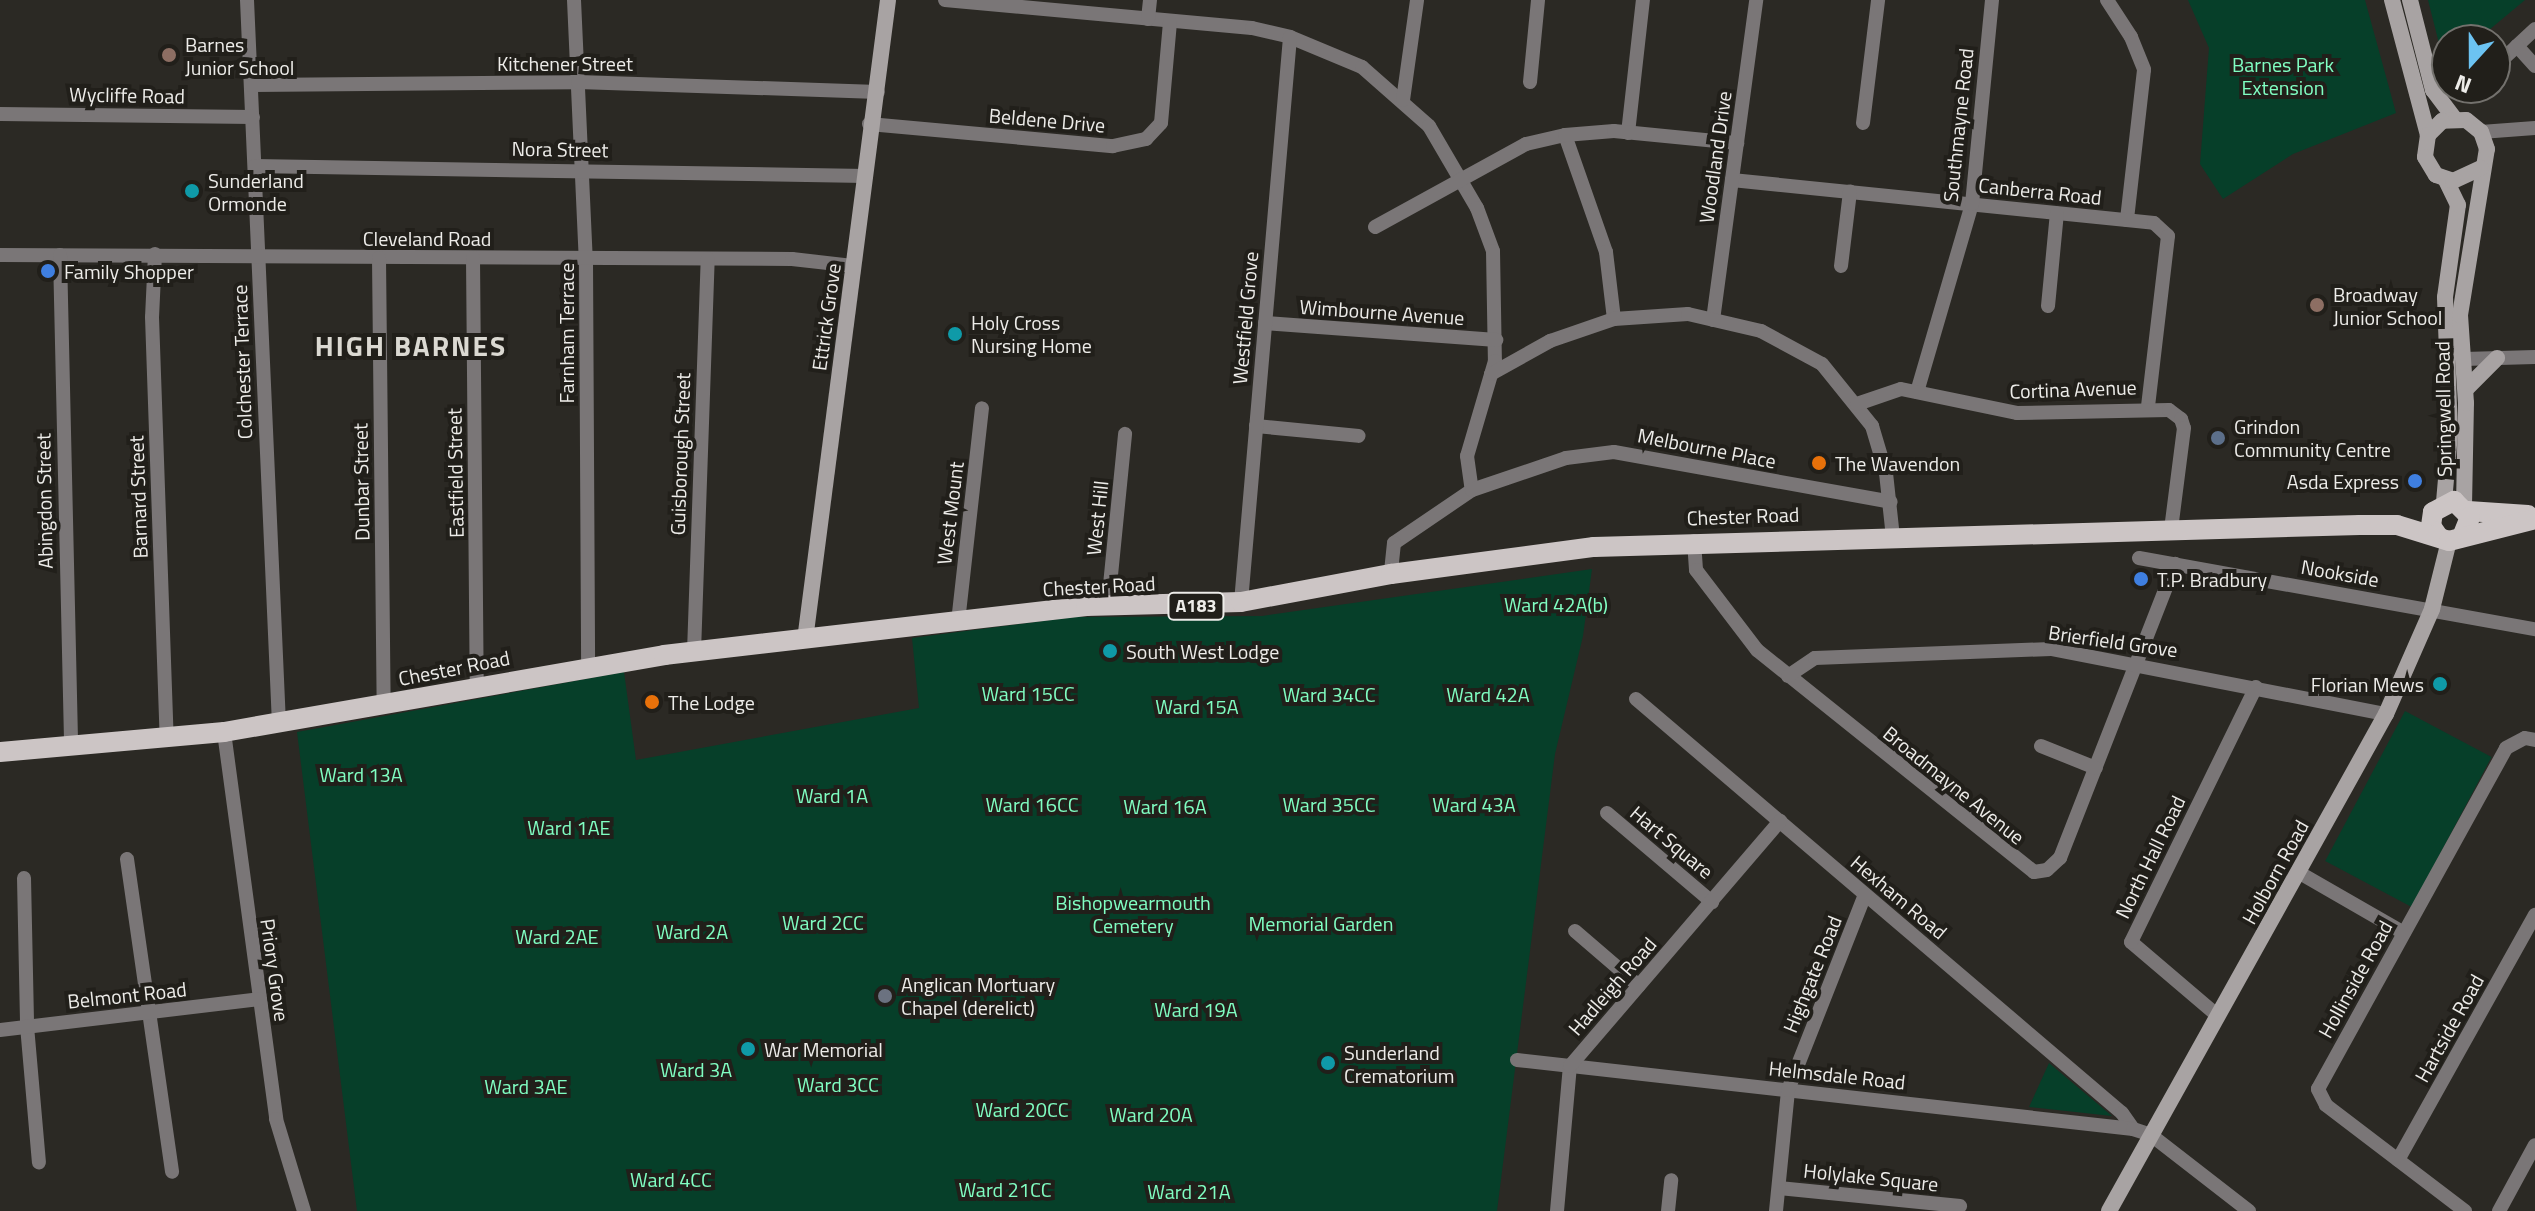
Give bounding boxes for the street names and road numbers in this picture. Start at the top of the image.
street label: Southmayne Road [1938,47,1978,203]
street label: Kitchener Street [497,51,633,75]
street label: Wycliffe Road [69,82,185,108]
street label: Woodland Drive [1694,89,1736,225]
street label: Beldene Drive [988,103,1106,137]
street label: Nora Street [511,136,609,162]
street label: Canberra Road [1977,173,2103,209]
street label: Cleveland Road [363,226,491,250]
street label: Westfield Grove [1227,251,1263,385]
street label: Ettrick Grove [807,262,845,372]
street label: Farnham Terrace [554,263,578,403]
street label: Colchester Terrace [227,284,257,440]
street label: Wimbourne Avenue [1299,294,1465,330]
street label: Springwell Road [2430,341,2456,477]
street label: Guisborough Street [665,372,695,536]
street label: Cortina Avenue [2009,375,2137,403]
street label: Eastfield Street [442,408,468,538]
street label: Dunbar Street [348,423,374,541]
street label: Melbourne Place [1636,423,1778,473]
street label: Abingdon Street [31,433,57,569]
street label: Barnard Street [124,435,152,559]
street label: West Mount [932,460,968,566]
street label: West Hill [1081,479,1113,557]
street label: Chester Road [1686,502,1800,530]
street label: Nookside [2299,554,2381,592]
street label: Chester Road [1042,571,1156,601]
road number: A183 [1166,592,1226,620]
street label: Brierfield Grove [2047,620,2179,662]
street label: Chester Road [396,645,512,691]
street label: Broadmayne Avenue [1879,721,2029,849]
street label: North Hall Road [2110,792,2190,922]
street label: Hart Square [1626,800,1718,884]
street label: Holborn Road [2237,816,2313,928]
street label: Hexham Road [1846,850,1952,944]
street label: Highgate Road [1778,912,1846,1036]
street label: Hollinside Road [2313,916,2397,1042]
street label: Priory Grove [256,917,294,1023]
street label: Hadleigh Road [1563,932,1661,1040]
street label: Hartside Road [2410,970,2488,1086]
street label: Belmont Road [66,977,188,1013]
street label: Helmsdale Road [1768,1056,1906,1094]
street label: Holylake Square [1802,1158,1940,1196]

